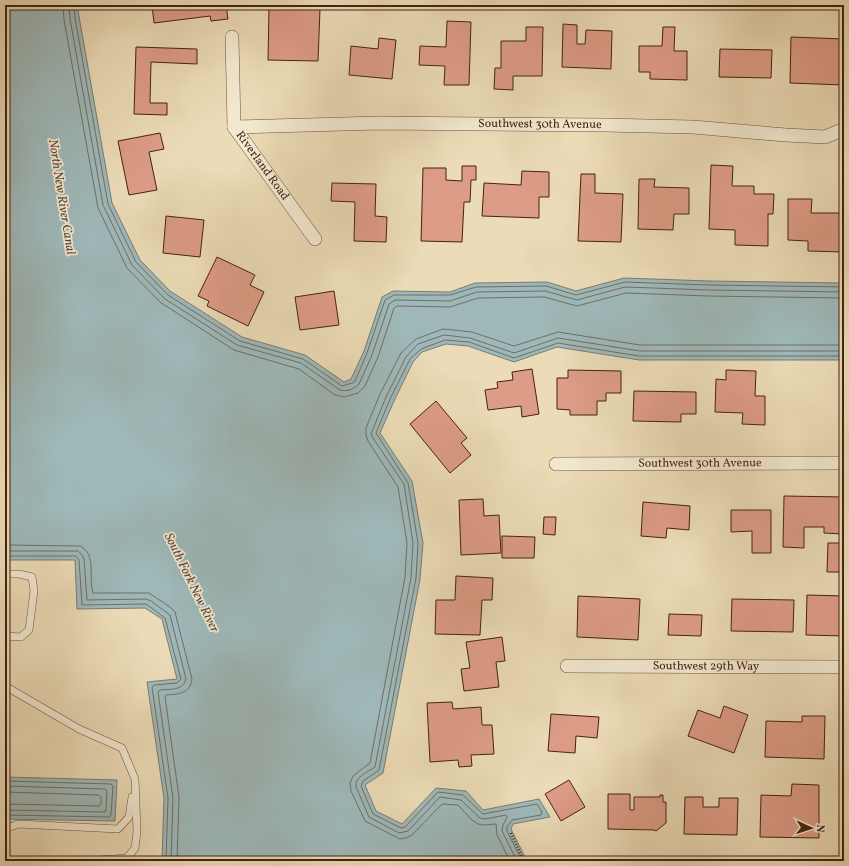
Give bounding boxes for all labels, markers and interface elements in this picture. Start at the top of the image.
street label: Southwest 30th Avenue [478,116,602,133]
street label: Riverland Road [232,128,293,204]
water label: North New River Canal [43,138,79,257]
street label: Southwest 30th Avenue [638,455,762,472]
water label: South Fork New River [159,530,223,636]
street label: Southwest 29th Way [653,658,760,675]
north arrow [791,808,831,848]
text: N [812,824,827,833]

